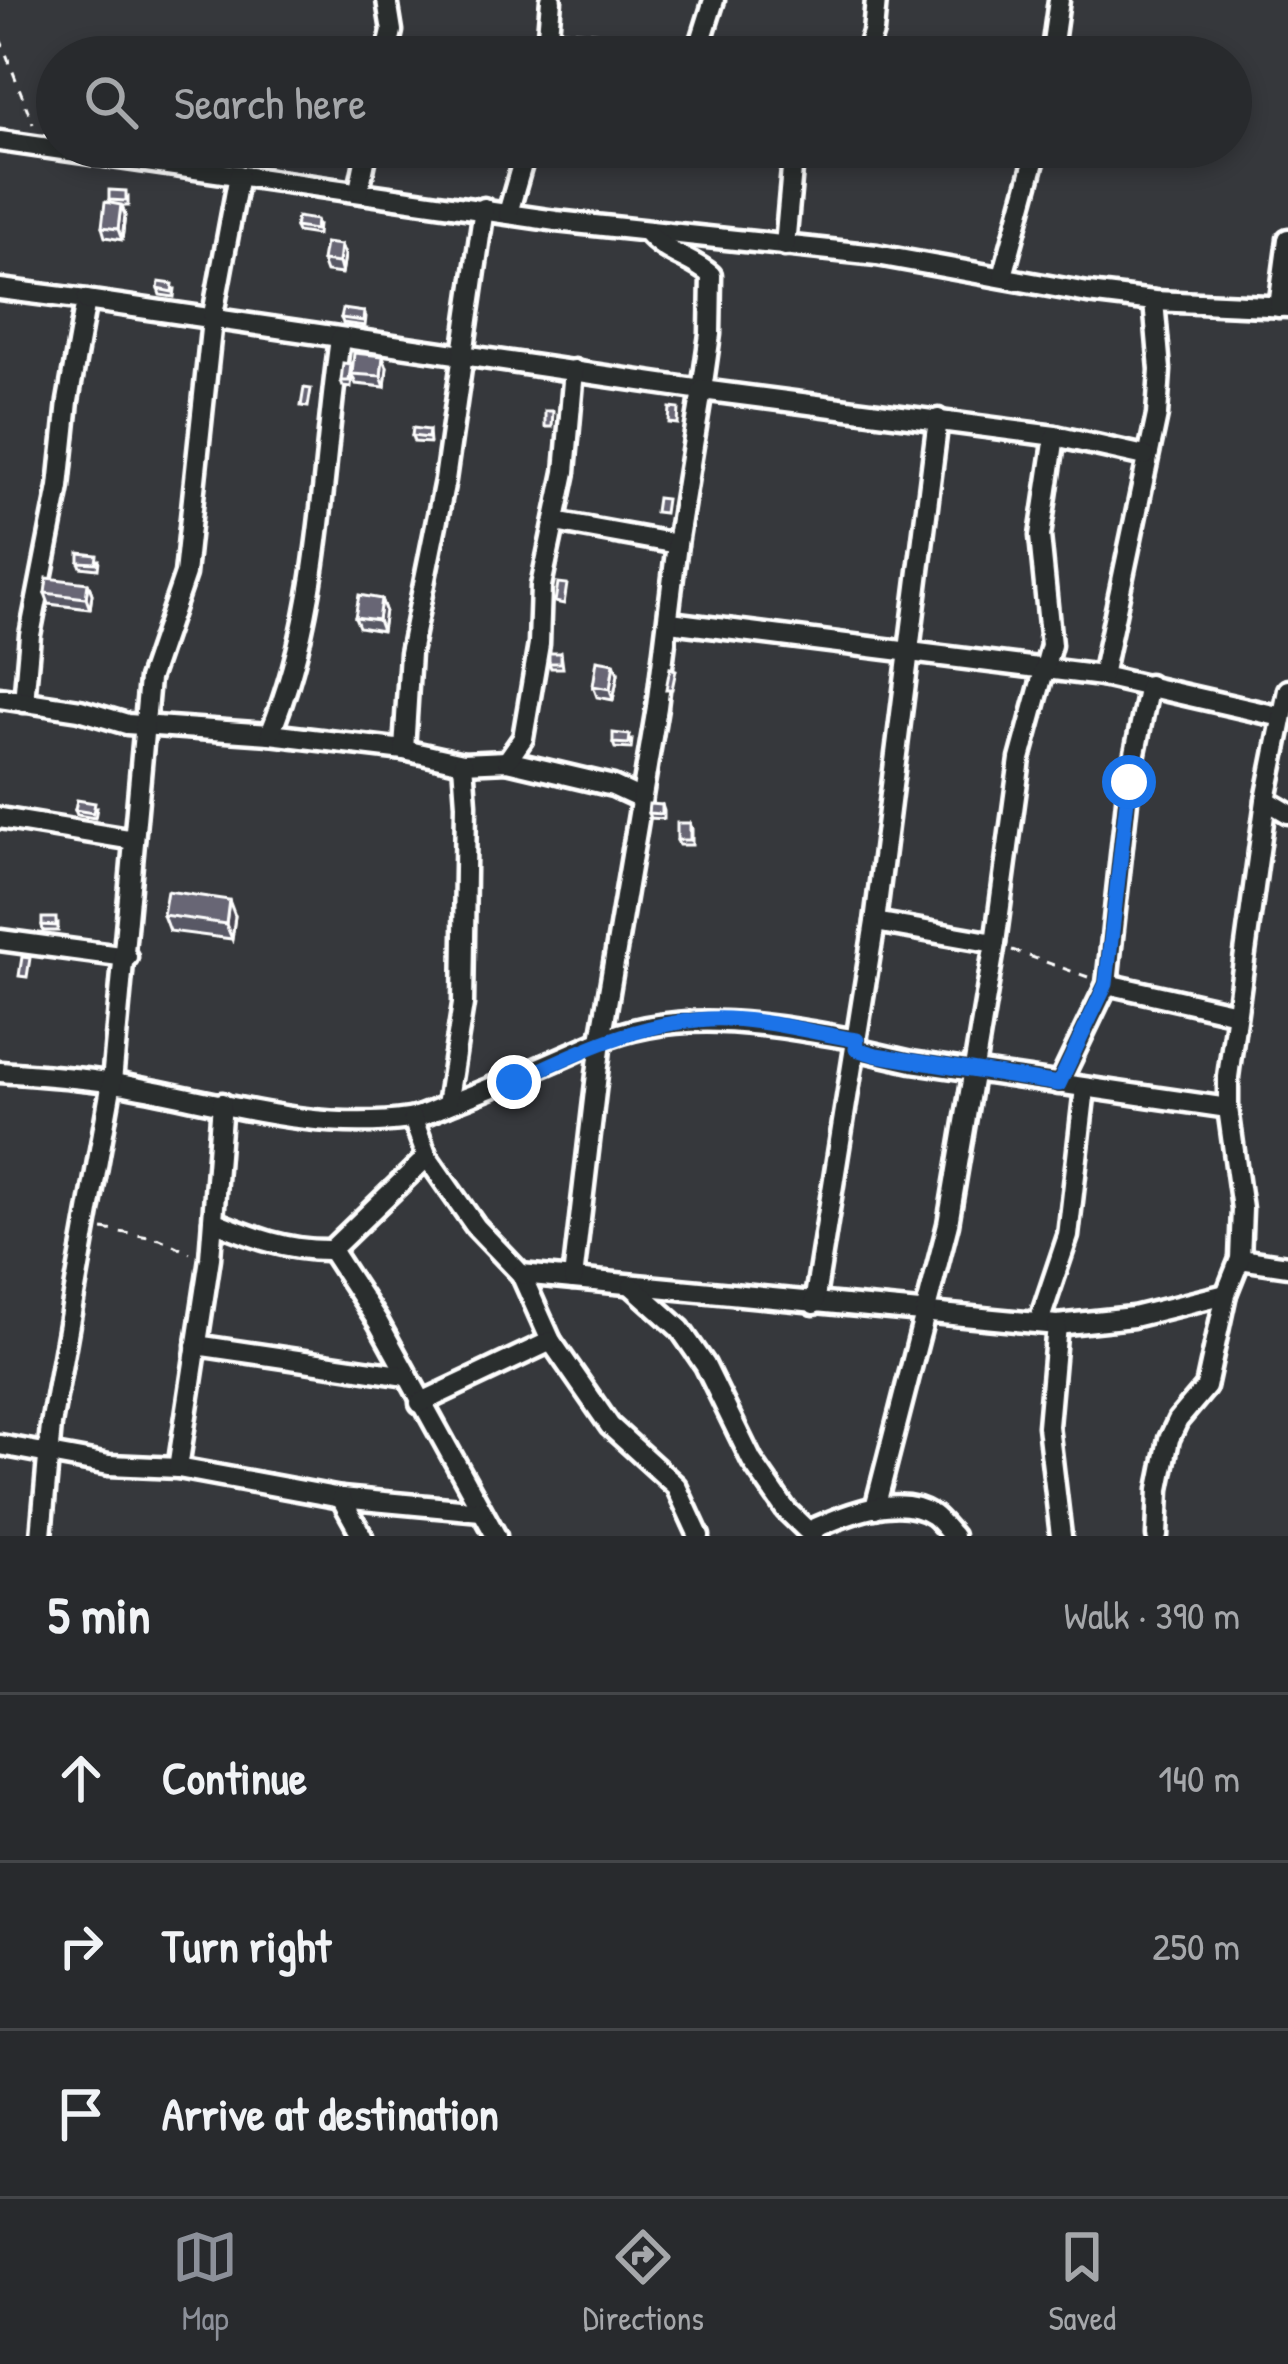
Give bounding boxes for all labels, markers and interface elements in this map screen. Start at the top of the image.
search box [36,36,1252,168]
icon: search [78,69,144,135]
text: Search here [174,72,366,133]
route start [1102,755,1156,809]
route end [487,1055,541,1109]
text: 5 min [48,1580,150,1649]
text: Walk · 390 m [1064,1588,1240,1641]
icon: ahead [48,1745,114,1811]
text: Continue [162,1747,307,1808]
text: 140 m [1158,1751,1240,1804]
icon: right [48,1913,114,1979]
text: Turn right [162,1915,331,1976]
text: 250 m [1152,1919,1240,1972]
icon: arrive [48,2081,114,2147]
text: Arrive at destination [162,2083,499,2144]
tab: Map [172,2224,238,2340]
tab: Directions [583,2224,704,2340]
tab: Saved [1048,2224,1116,2340]

